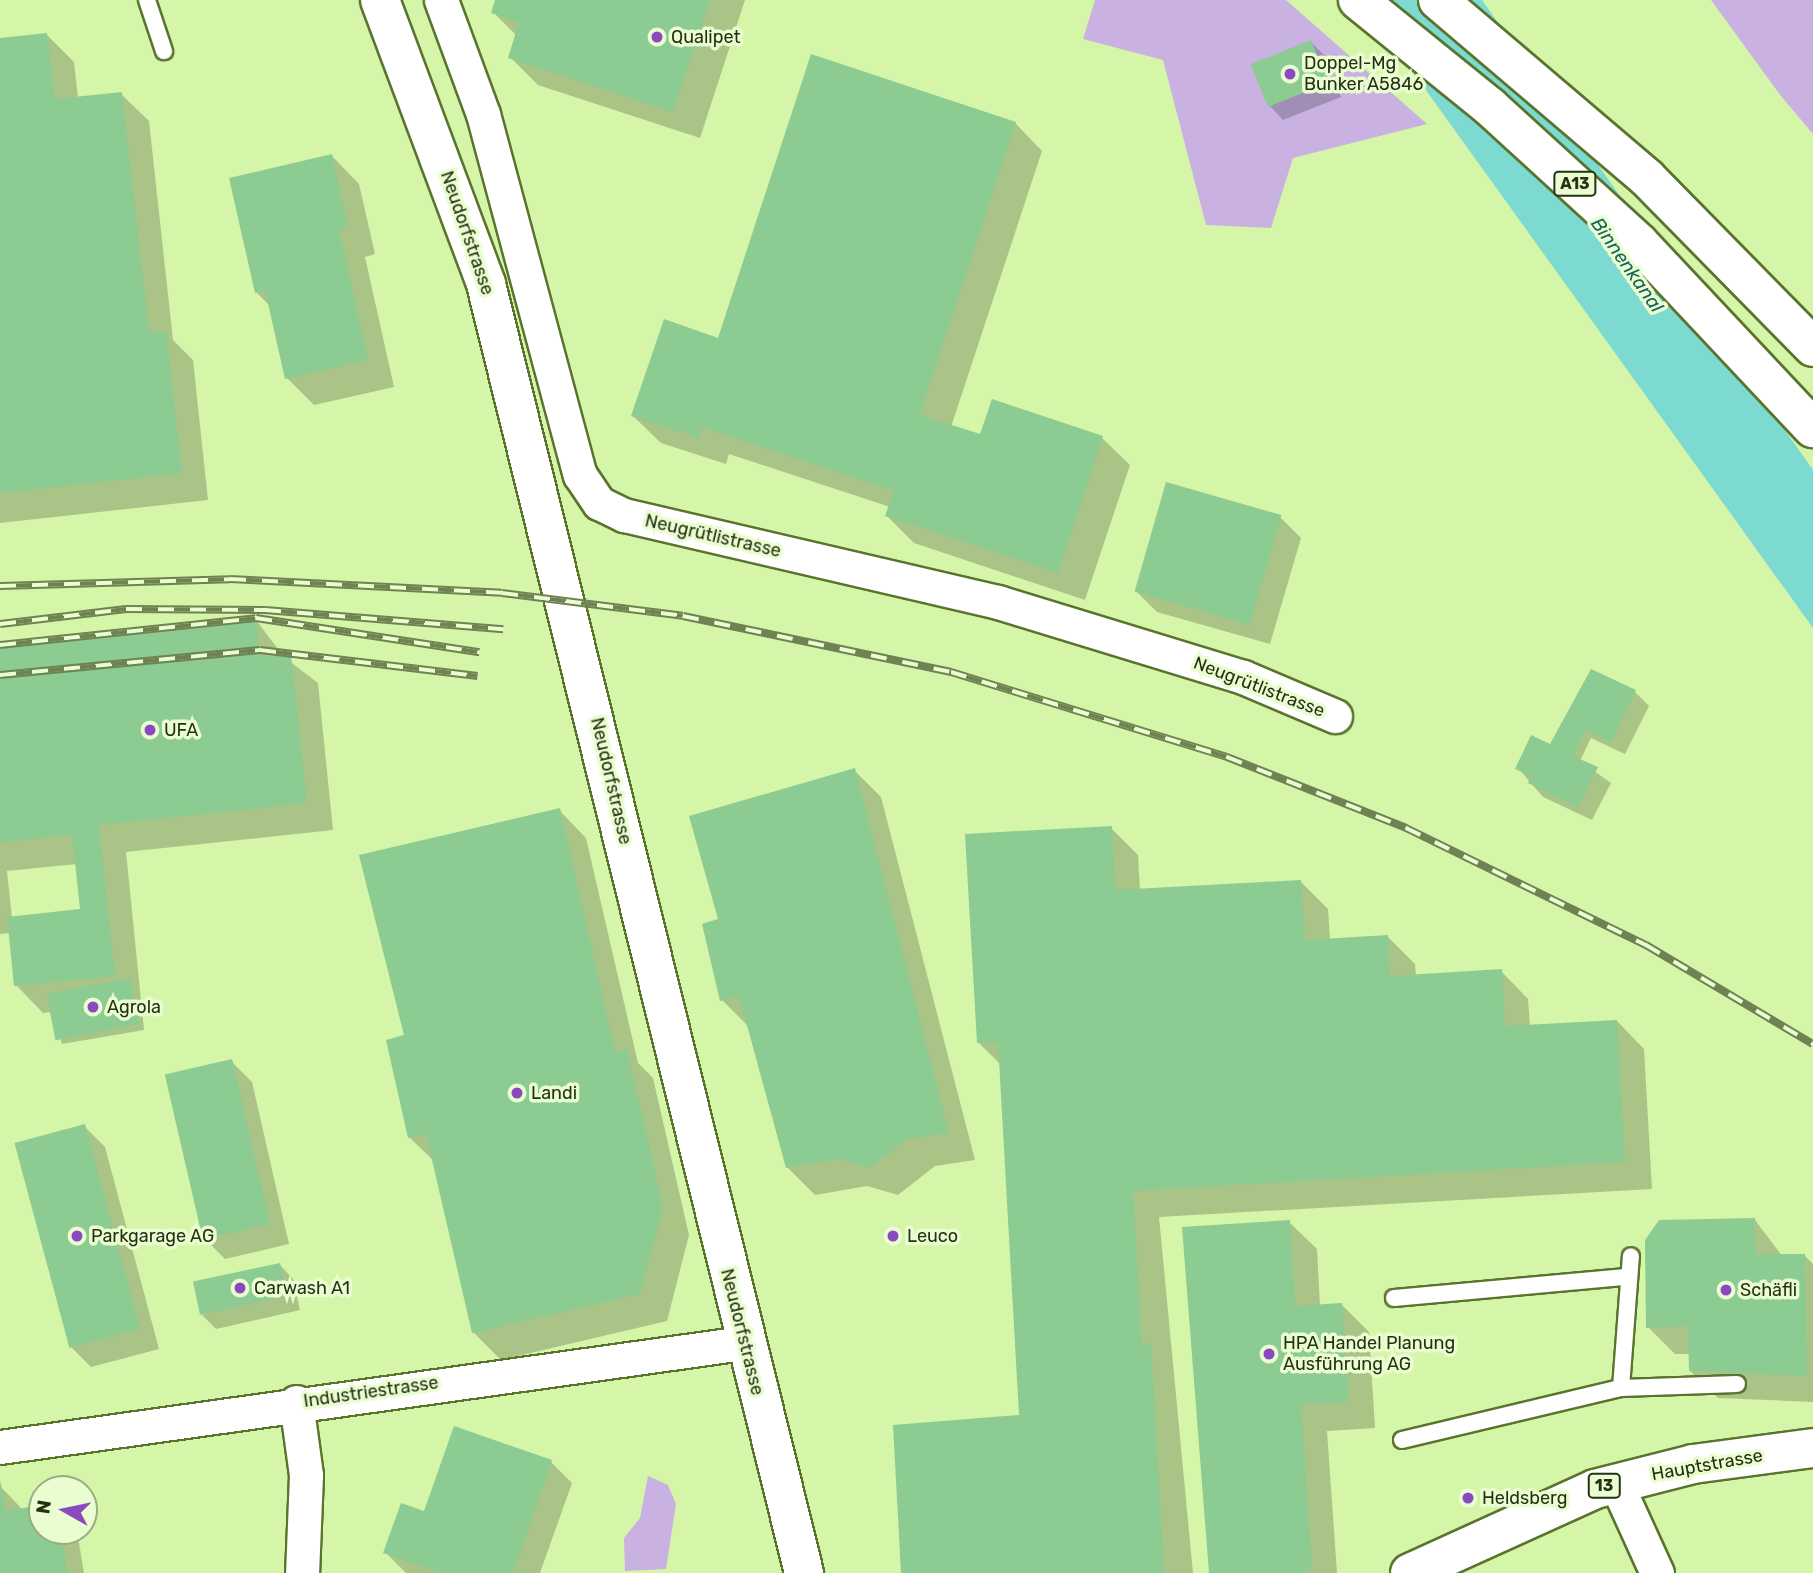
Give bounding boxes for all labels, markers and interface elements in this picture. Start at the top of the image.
place label: Qualipet [671,26,740,48]
marker: Qualipet [649,29,665,45]
place label: Doppel-Mg Bunker A5846 [1304,53,1424,96]
marker: Doppel-Mg Bunker A5846 [1282,66,1298,82]
street label: Neudorfstrasse [436,168,498,298]
road number: A13 [1552,172,1598,196]
water label: Binnenkanal [1586,213,1668,317]
street label: Neugrütlistrasse [643,510,783,562]
street label: Neugrütlistrasse [1190,652,1328,722]
street label: Neudorfstrasse [586,715,636,847]
place label: UFA [164,719,198,741]
marker: UFA [142,722,158,738]
place label: Agrola [107,996,161,1018]
marker: Agrola [85,999,101,1015]
place label: Landi [531,1082,577,1104]
marker: Landi [509,1085,525,1101]
place label: Parkgarage AG [91,1225,215,1247]
place label: Leuco [907,1225,958,1247]
marker: Parkgarage AG [69,1228,85,1244]
marker: Leuco [885,1228,901,1244]
street label: Neudorfstrasse [716,1267,768,1397]
place label: Carwash A1 [254,1277,350,1299]
place label: Schäfli [1740,1279,1797,1301]
marker: Carwash A1 [232,1280,248,1296]
marker: Schäfli [1718,1282,1734,1298]
place label: HPA Handel Planung Ausführung AG [1283,1333,1456,1376]
marker: HPA Handel Planung Ausführung AG [1261,1346,1277,1362]
street label: Industriestrasse [302,1372,440,1412]
street label: Hauptstrasse [1650,1445,1764,1485]
road number: 13 [1586,1474,1622,1498]
north arrow [28,1475,98,1545]
place label: Heldsberg [1482,1487,1567,1509]
marker: Heldsberg [1460,1490,1476,1506]
text: N [31,1498,56,1516]

